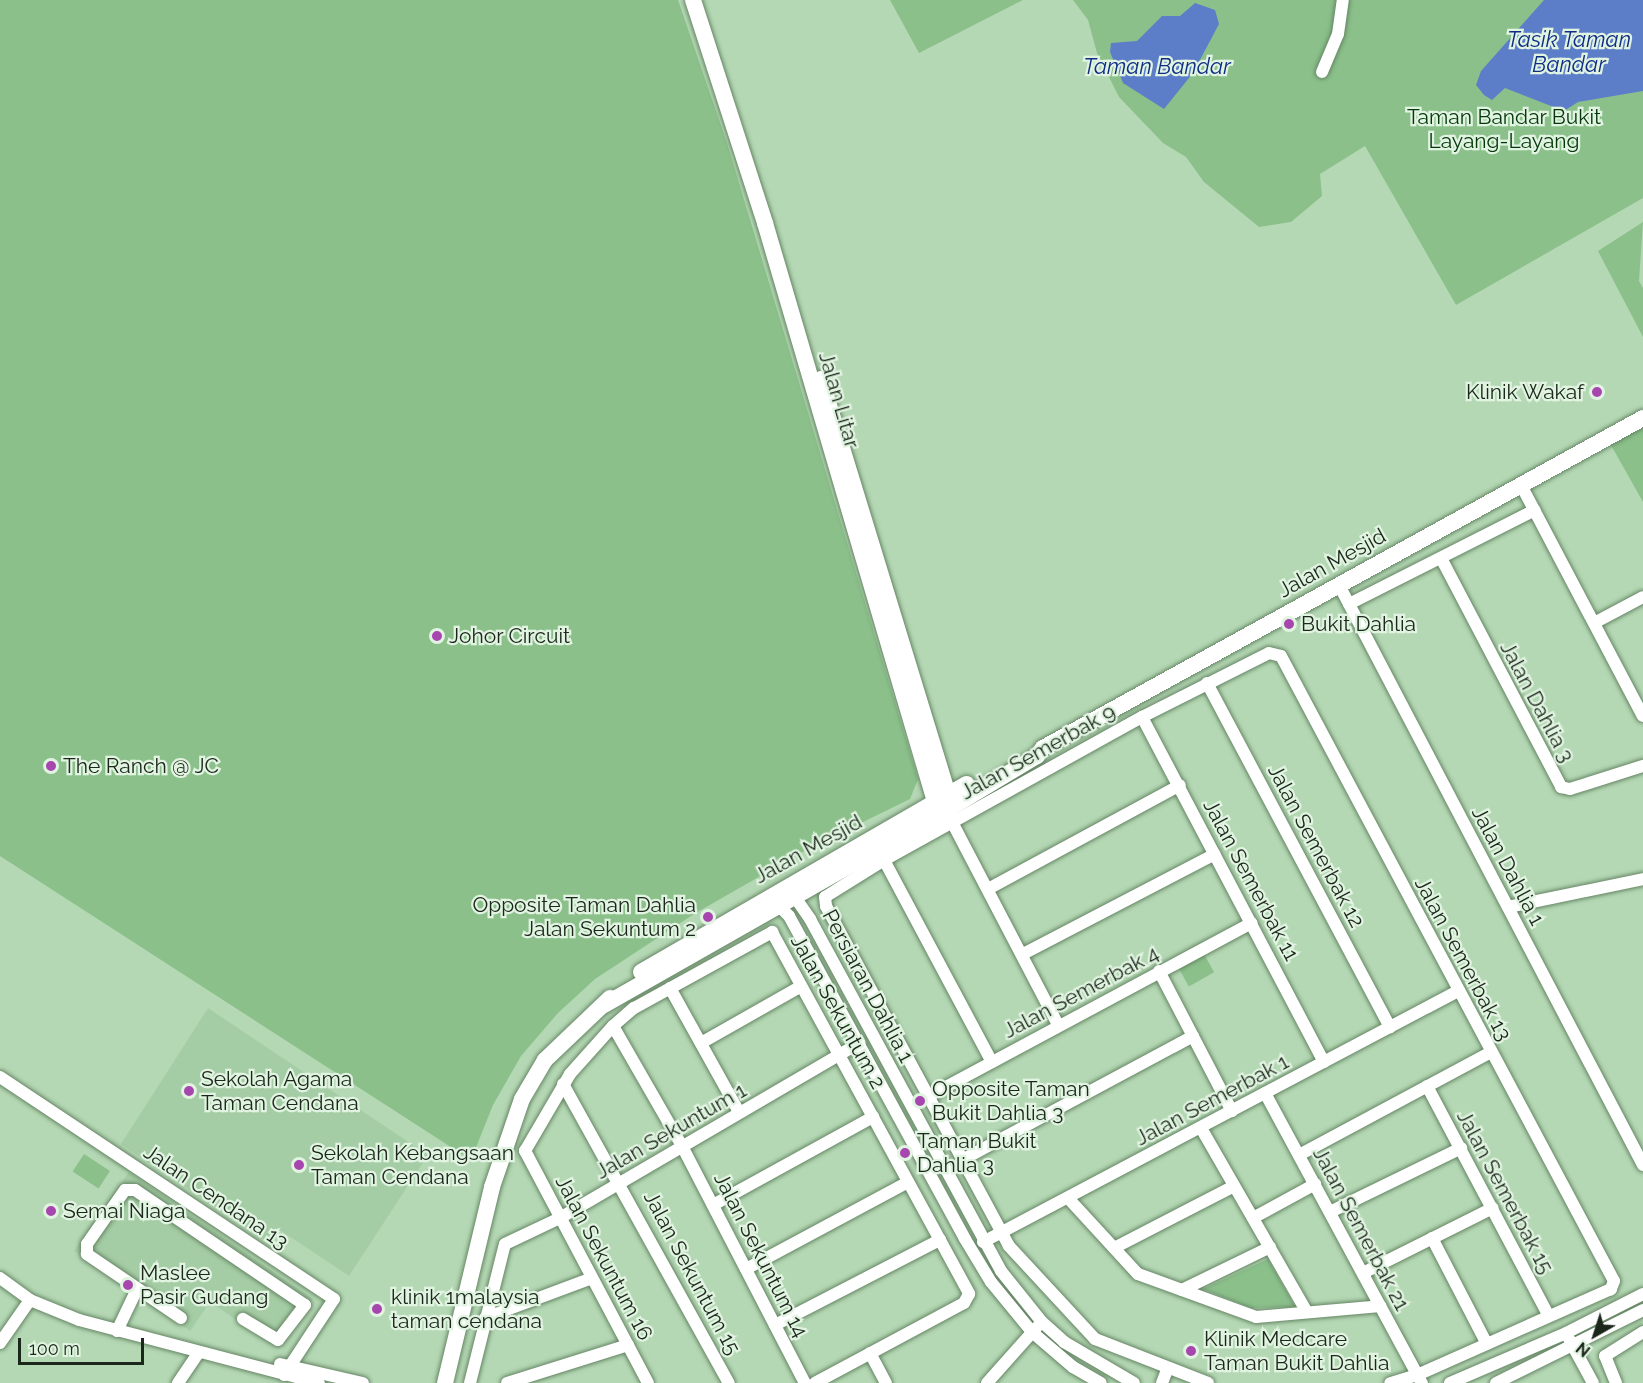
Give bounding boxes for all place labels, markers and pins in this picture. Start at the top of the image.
place label: Klinik Wakaf [1465,379,1584,405]
marker: Klinik Wakaf [1588,383,1606,401]
place label: Bukit Dahlia [1301,611,1416,637]
marker: Bukit Dahlia [1282,617,1296,631]
place label: Johor Circuit [449,623,571,649]
marker: Johor Circuit [430,629,444,643]
place label: The Ranch @ JC [63,753,220,779]
marker: The Ranch @ JC [44,759,58,773]
place label: Opposite Taman Dahlia Jalan Sekuntum 2 [472,892,696,942]
marker: Opposite Taman Dahlia Jalan Sekuntum 2 [701,910,715,924]
place label: Sekolah Agama Taman Cendana [201,1066,359,1116]
place label: Opposite Taman Bukit Dahlia 3 [932,1076,1090,1126]
marker: Sekolah Agama Taman Cendana [182,1084,196,1098]
marker: Opposite Taman Bukit Dahlia 3 [913,1094,927,1108]
place label: Taman Bukit Dahlia 3 [917,1128,1037,1178]
place label: Sekolah Kebangsaan Taman Cendana [311,1140,514,1190]
marker: Taman Bukit Dahlia 3 [898,1146,912,1160]
marker: Sekolah Kebangsaan Taman Cendana [292,1158,306,1172]
place label: Semai Niaga [63,1198,185,1224]
marker: Semai Niaga [44,1204,58,1218]
place label: Maslee Pasir Gudang [140,1260,269,1310]
marker: Maslee Pasir Gudang [121,1278,135,1292]
place label: klinik 1malaysia taman cendana [391,1284,542,1334]
marker: klinik 1malaysia taman cendana [368,1300,386,1318]
place label: Klinik Medcare Taman Bukit Dahlia [1204,1326,1389,1376]
marker: Klinik Medcare Taman Bukit Dahlia [1182,1342,1200,1360]

